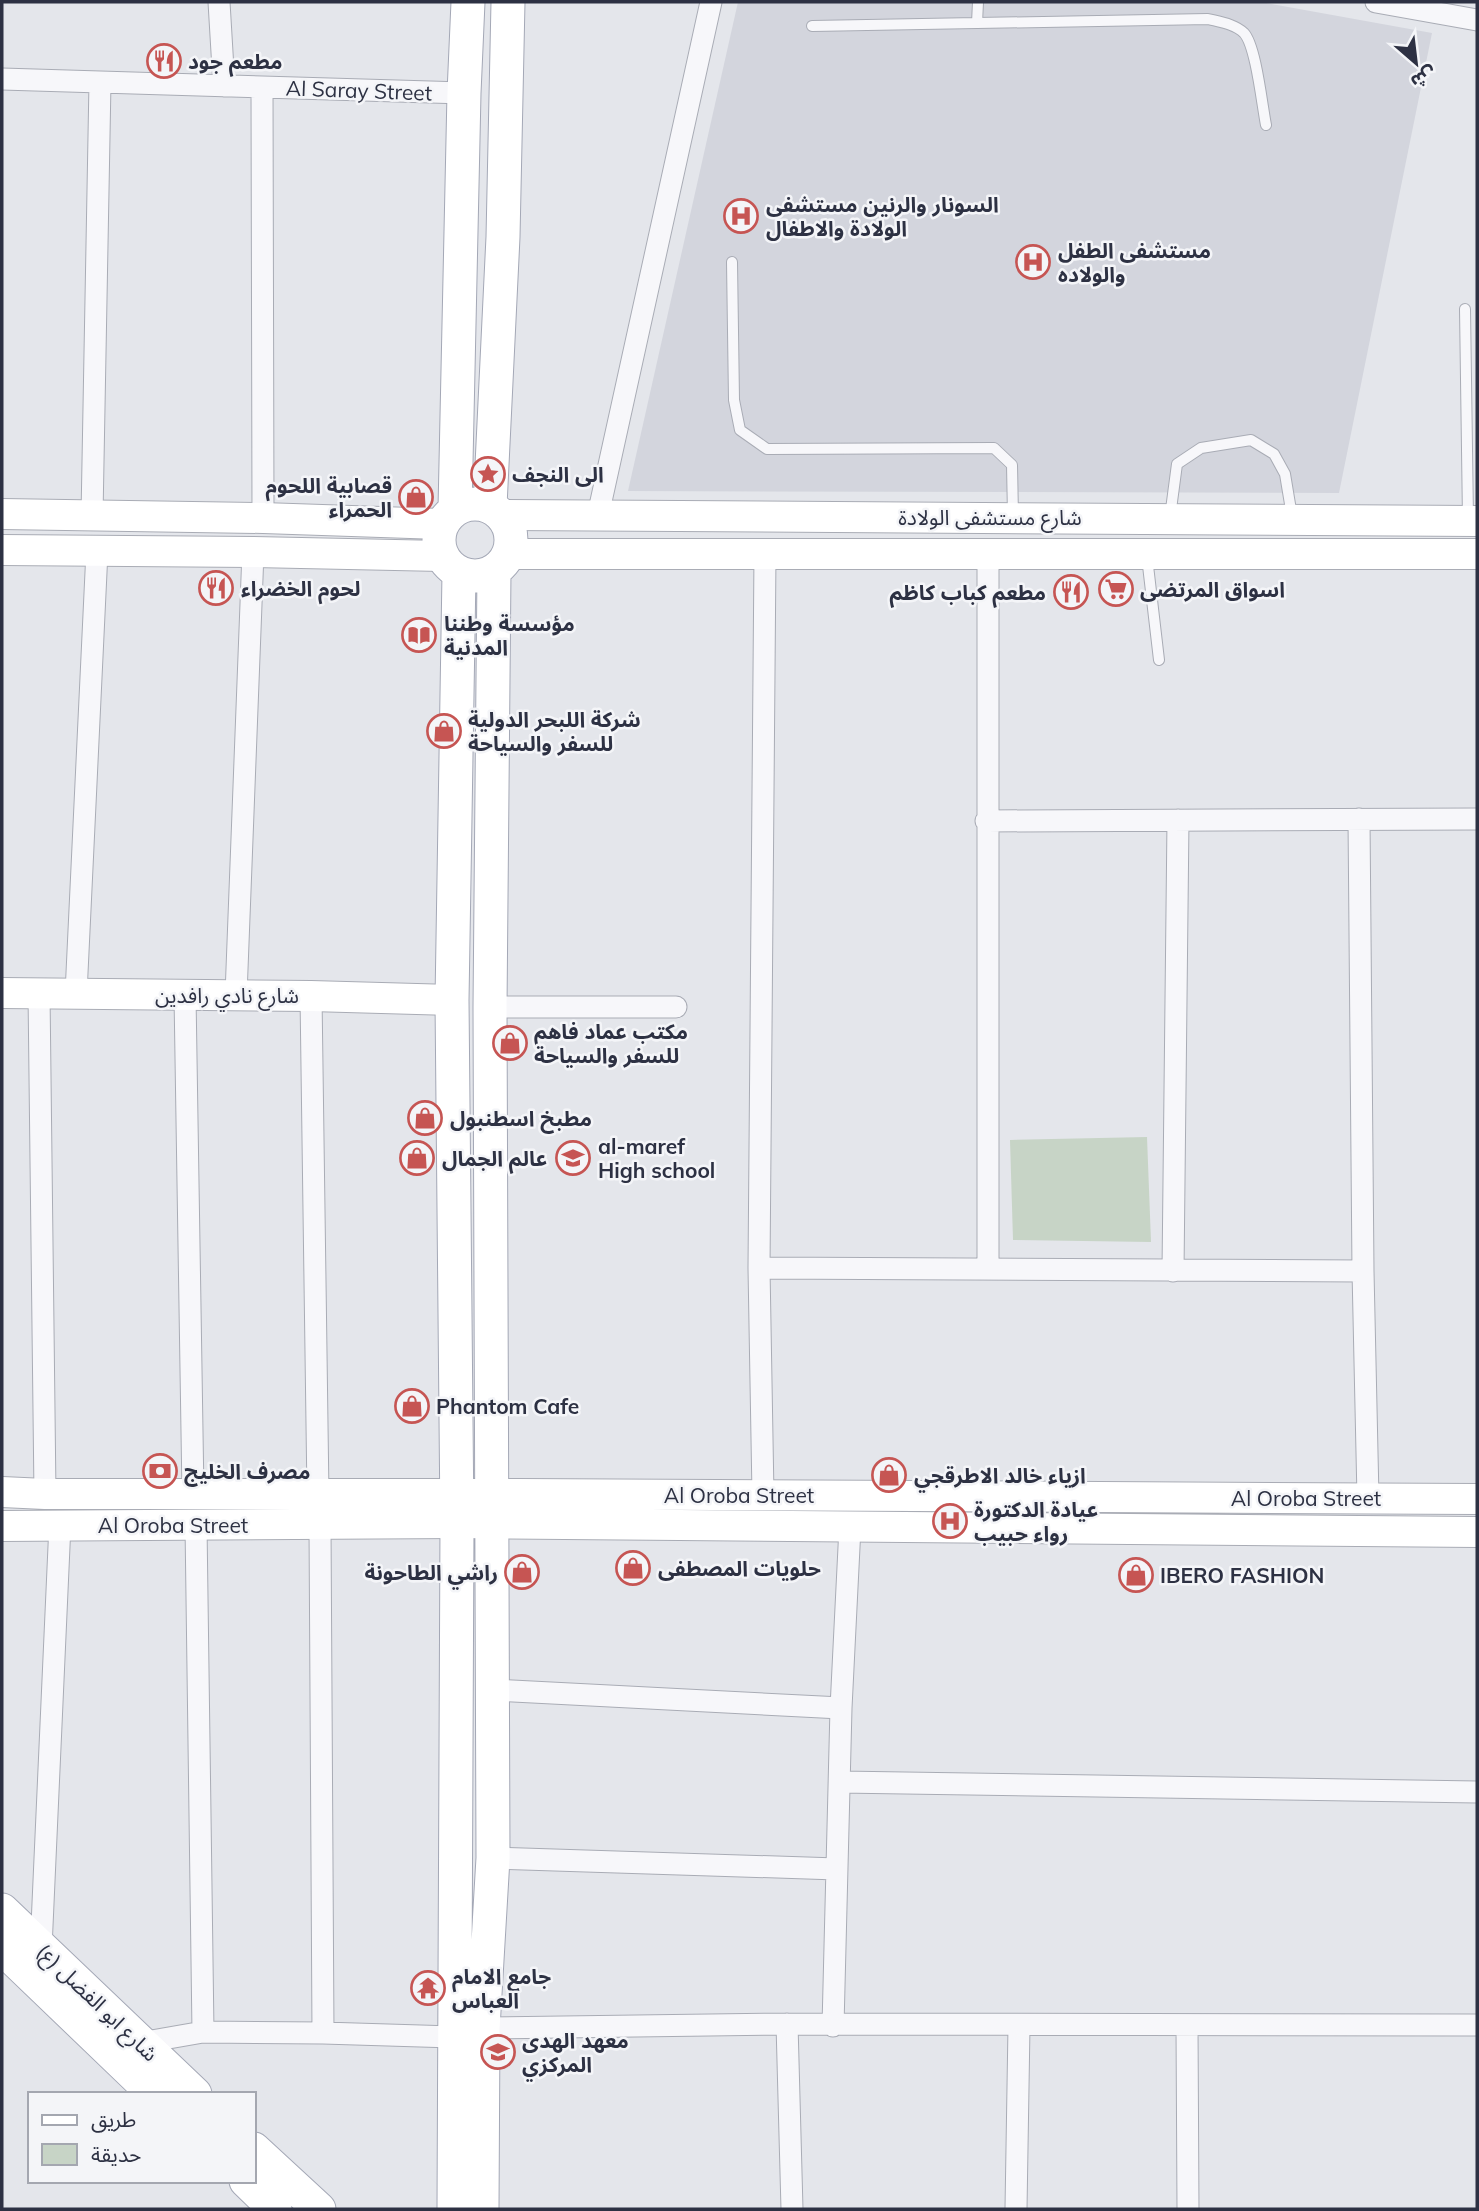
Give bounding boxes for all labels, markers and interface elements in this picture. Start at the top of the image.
north arrow [1381,28,1451,98]
restaurant icon: مطعم جود [145,42,183,80]
place label: مطعم جود [188,48,283,77]
text: ش [1407,61,1441,95]
street label: Al Saray Street [285,74,433,106]
place label: السونار والرنين مستشفى الولادة والاطفال [766,191,999,241]
hospital icon: السونار والرنين مستشفى الولادة والاطفال [722,197,760,235]
place label: مستشفى الطفل والولاده [1058,237,1211,287]
hospital icon: مستشفى الطفل والولاده [1014,243,1052,281]
place icon: الى النجف [469,455,507,493]
place label: الى النجف [512,461,604,487]
place label: قصابية اللحوم الحمراء [266,472,392,522]
shop icon: قصابية اللحوم الحمراء [397,478,435,516]
street label: شارع مستشفى الولادة [898,504,1082,533]
restaurant icon: لحوم الخضراء [197,569,235,607]
supermarket icon: اسواق المرتضى [1097,570,1135,608]
restaurant icon: مطعم كباب كاظم [1052,573,1090,611]
place label: لحوم الخضراء [241,575,361,605]
place label: اسواق المرتضى [1140,576,1285,602]
place label: مطعم كباب كاظم [889,579,1046,608]
place label: مؤسسة وطننا المدنية [444,610,575,660]
library icon: مؤسسة وطننا المدنية [400,616,438,654]
place label: شركة اللبحر الدولية للسفر والسياحة [468,706,641,756]
shop icon: شركة اللبحر الدولية للسفر والسياحة [425,712,463,750]
street label: شارع نادي رافدين [155,982,299,1012]
place label: مكتب عماد فاهم للسفر والسياحة [534,1018,688,1068]
shop icon: مكتب عماد فاهم للسفر والسياحة [491,1024,529,1062]
shop icon: مطبخ اسطنبول [406,1099,444,1137]
place label: مطبخ اسطنبول [450,1105,592,1134]
place label: al-maref High school [598,1133,715,1183]
shop icon: عالم الجمال [398,1139,436,1177]
school or university icon: al-maref High school [554,1139,592,1177]
place label: عالم الجمال [442,1145,547,1174]
shop icon: Phantom Cafe [393,1387,431,1425]
place label: Phantom Cafe [436,1393,579,1419]
bank icon: مصرف الخليج [141,1452,179,1490]
shop icon: ازياء خالد الاطرقجي [870,1456,908,1494]
place label: مصرف الخليج [184,1458,310,1487]
place label: ازياء خالد الاطرقجي [914,1462,1086,1493]
street label: Al Oroba Street [664,1482,814,1508]
street label: Al Oroba Street [1231,1485,1381,1511]
place label: عيادة الدكتورة رواء حبيب [974,1496,1098,1546]
hospital icon: عيادة الدكتورة رواء حبيب [931,1502,969,1540]
street label: Al Oroba Street [98,1512,248,1538]
shop icon: حلويات المصطفى [614,1549,652,1587]
shop icon: راشي الطاحونة [503,1553,541,1591]
place label: حلويات المصطفى [658,1555,821,1581]
shop icon: IBERO FASHION [1117,1556,1155,1594]
place label: راشي الطاحونة [365,1559,498,1590]
place label: IBERO FASHION [1160,1562,1324,1588]
street label: شارع ابو الفضل (ع) [30,1938,164,2068]
place label: جامع الامام العباس [452,1963,551,2013]
temple icon: جامع الامام العباس [409,1969,447,2007]
place label: معهد الهدى المركزي [522,2027,629,2082]
school or university icon: معهد الهدى المركزي [479,2033,517,2071]
legend [28,2092,256,2183]
text: طريق [91,2106,136,2133]
text: حديقة [91,2141,141,2167]

